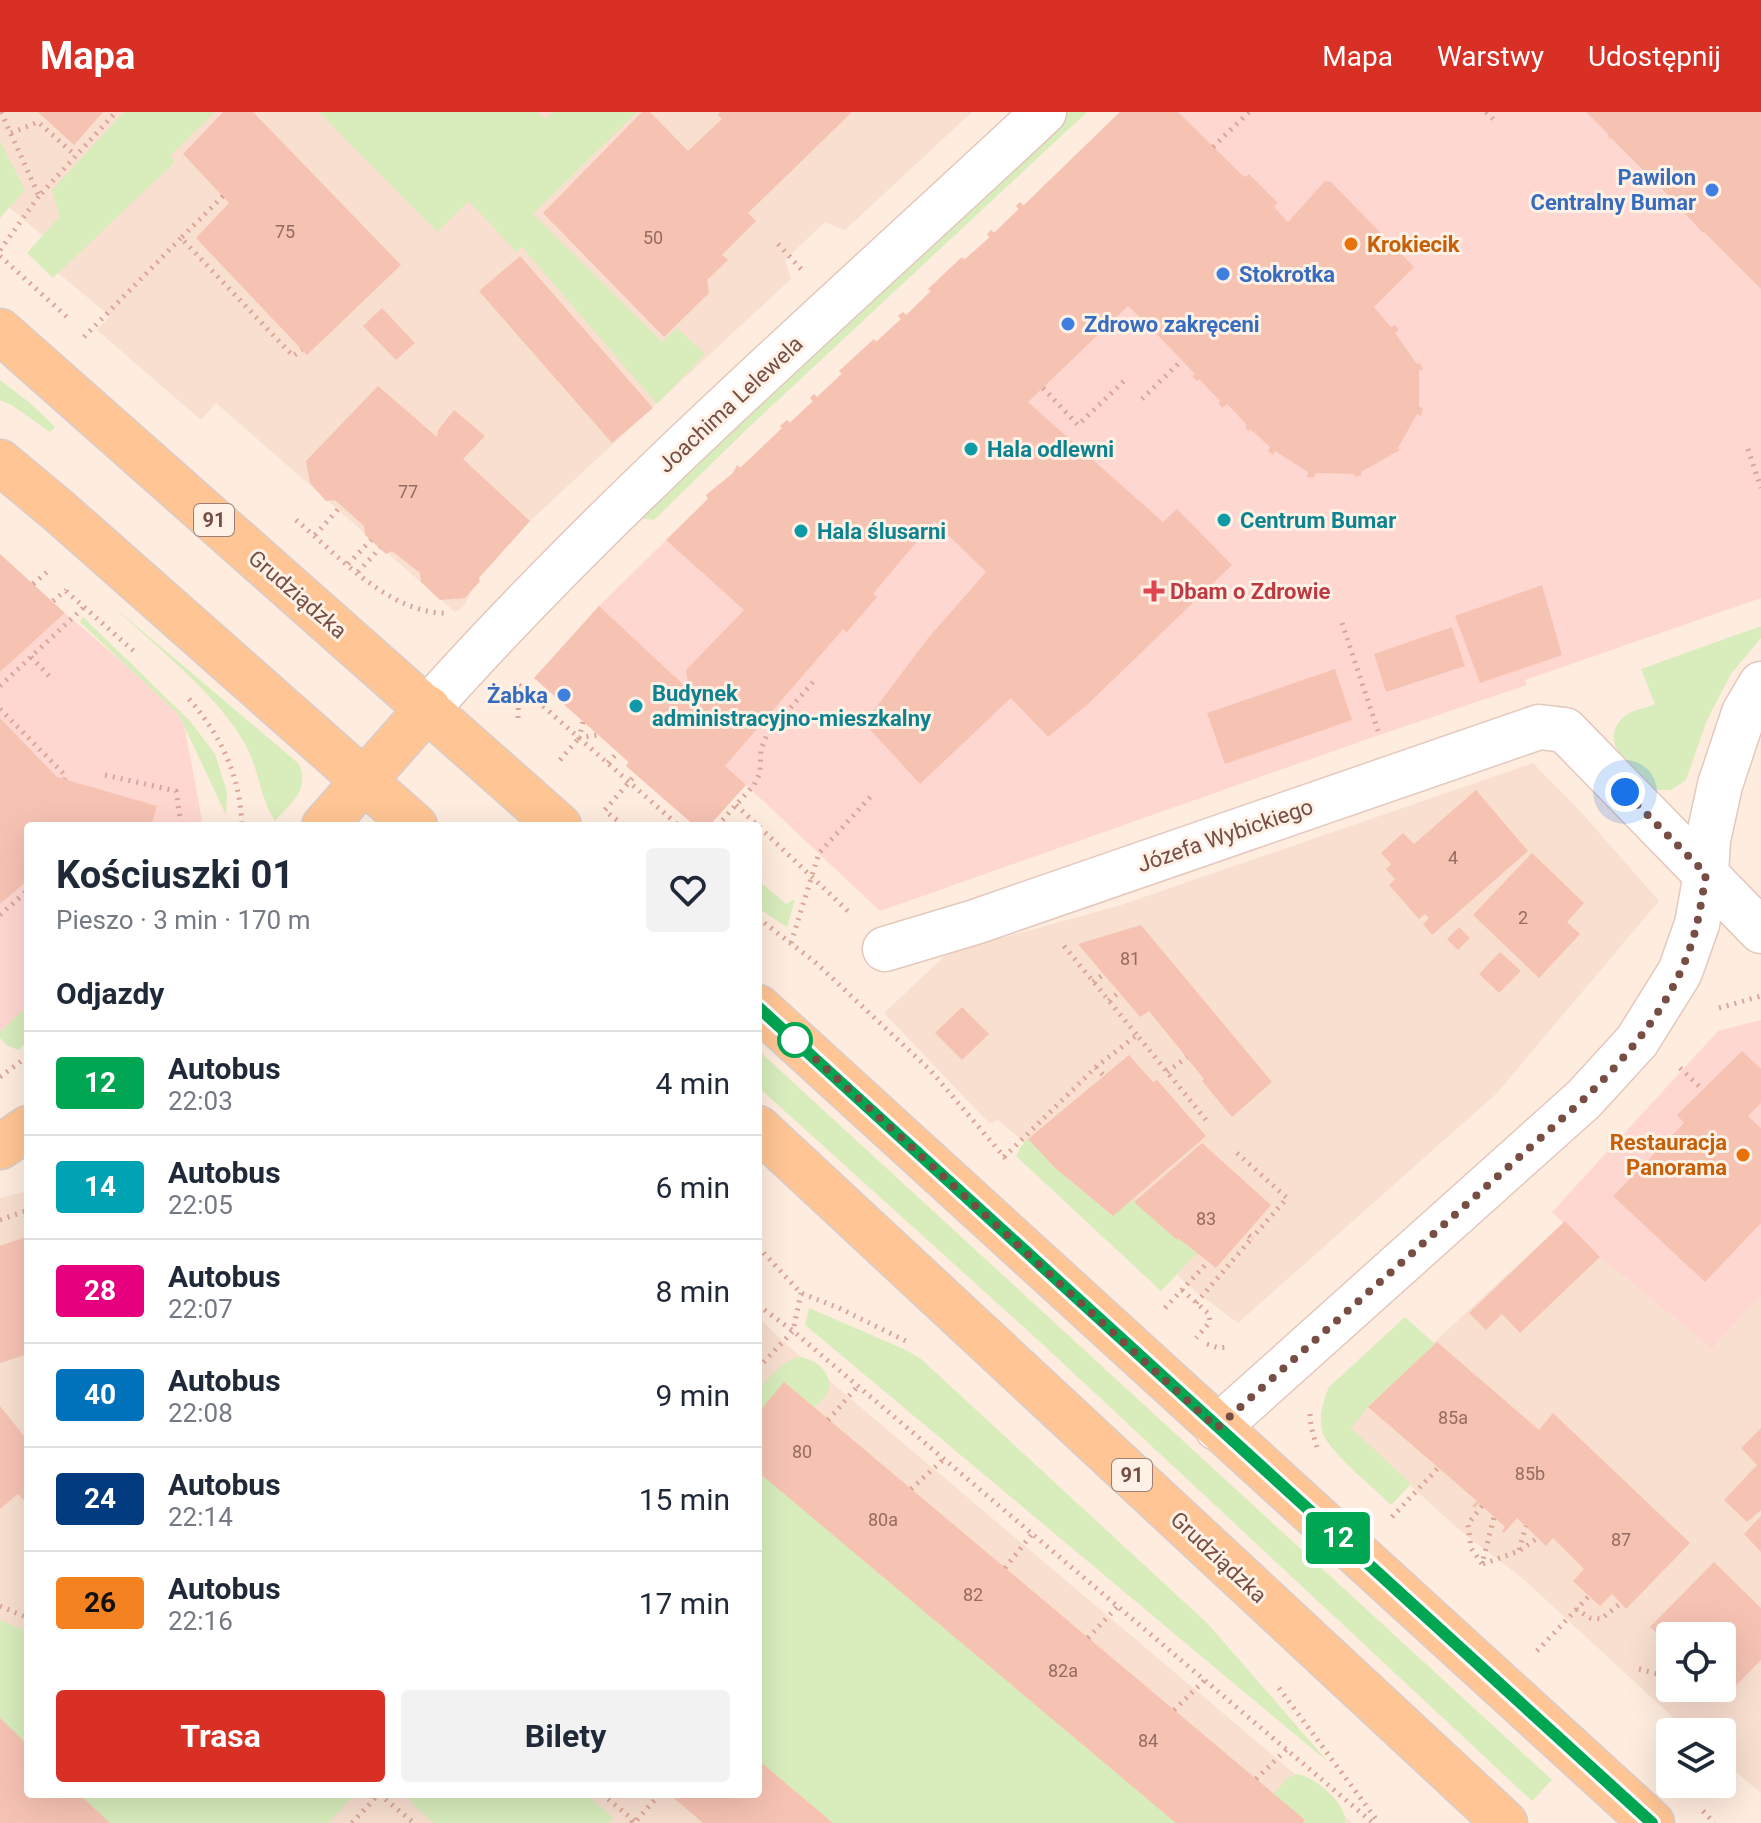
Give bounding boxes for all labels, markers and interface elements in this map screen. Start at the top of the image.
text: Mapa [40,34,135,78]
text: Mapa [1322,40,1393,73]
text: Warstwy [1437,40,1544,73]
text: Udostępnij [1588,40,1721,73]
place label: Pawilon Centralny Bumar [1531,165,1696,215]
marker: Pawilon Centralny Bumar [1703,181,1721,199]
house number: 75 [275,221,295,242]
house number: 50 [643,227,663,248]
place label: Krokiecik [1367,232,1460,257]
marker: Krokiecik [1342,235,1360,253]
place label: Stokrotka [1239,262,1335,287]
marker: Stokrotka [1214,265,1232,283]
place label: Zdrowo zakręceni [1084,312,1260,337]
marker: Zdrowo zakręceni [1059,315,1077,333]
street label: Joachima Lelewela [653,331,808,478]
place label: Hala odlewni [987,437,1114,462]
marker: Hala odlewni [962,440,980,458]
house number: 77 [398,481,418,502]
road number: 91 [194,504,234,536]
place label: Centrum Bumar [1240,508,1396,533]
marker: Centrum Bumar [1215,511,1233,529]
place label: Hala ślusarni [817,519,946,544]
marker: Hala ślusarni [792,522,810,540]
street label: Grudziądzka [244,545,352,644]
place label: Dbam o Zdrowie [1170,579,1330,604]
marker: Dbam o Zdrowie [1145,582,1163,600]
place label: Budynek administracyjno-mieszkalny [652,681,932,731]
place label: Żabka [487,683,548,708]
marker: Żabka [555,686,573,704]
marker: Budynek administracyjno-mieszkalny [627,697,645,715]
your location [1605,772,1645,812]
street label: Józefa Wybickiego [1134,794,1316,877]
house number: 4 [1448,847,1458,868]
button: heart [646,848,730,932]
text: Kościuszki 01 [56,853,294,897]
text: Pieszo · 3 min · 170 m [56,905,310,935]
house number: 2 [1518,907,1528,928]
house number: 81 [1120,948,1140,969]
text: Odjazdy [56,976,164,1011]
unlabelled marker [778,1023,812,1057]
text: Autobus [168,1051,281,1086]
text: 12 [84,1066,116,1099]
text: 4 min [656,1066,730,1101]
text: 22:03 [168,1086,233,1116]
place label: Restauracja Panorama [1610,1130,1727,1180]
marker: Restauracja Panorama [1734,1146,1752,1164]
text: Autobus [168,1155,281,1190]
text: 14 [84,1170,116,1203]
text: 6 min [656,1170,730,1205]
text: 22:05 [168,1190,233,1220]
house number: 83 [1196,1208,1216,1229]
text: Autobus [168,1259,281,1294]
text: 28 [84,1274,116,1307]
text: 8 min [656,1274,730,1309]
text: 22:07 [168,1294,233,1324]
text: Autobus [168,1363,281,1398]
text: 40 [84,1378,116,1411]
text: 9 min [656,1378,730,1413]
text: 22:08 [168,1398,233,1428]
house number: 85a [1438,1407,1468,1428]
house number: 80 [792,1441,812,1462]
road number: 91 [1112,1459,1152,1491]
house number: 85b [1515,1463,1545,1484]
text: Autobus [168,1467,281,1502]
text: 24 [84,1482,116,1515]
text: 15 min [639,1482,730,1517]
text: 22:14 [168,1502,233,1532]
street label: Grudziądzka [1166,1507,1272,1608]
house number: 80a [868,1509,898,1530]
line badge: 12 [1302,1512,1374,1564]
text: 12 [1322,1521,1354,1554]
house number: 87 [1611,1529,1631,1550]
text: Autobus [168,1571,281,1606]
house number: 82 [963,1584,983,1605]
text: 26 [84,1586,116,1619]
text: 17 min [639,1586,730,1621]
text: 22:16 [168,1606,233,1636]
map controls [1656,1622,1736,1798]
button: locate [1656,1622,1736,1702]
house number: 82a [1048,1660,1078,1681]
button: Trasa [56,1690,385,1782]
button: Bilety [401,1690,730,1782]
button: layers [1656,1718,1736,1798]
house number: 84 [1138,1730,1158,1751]

